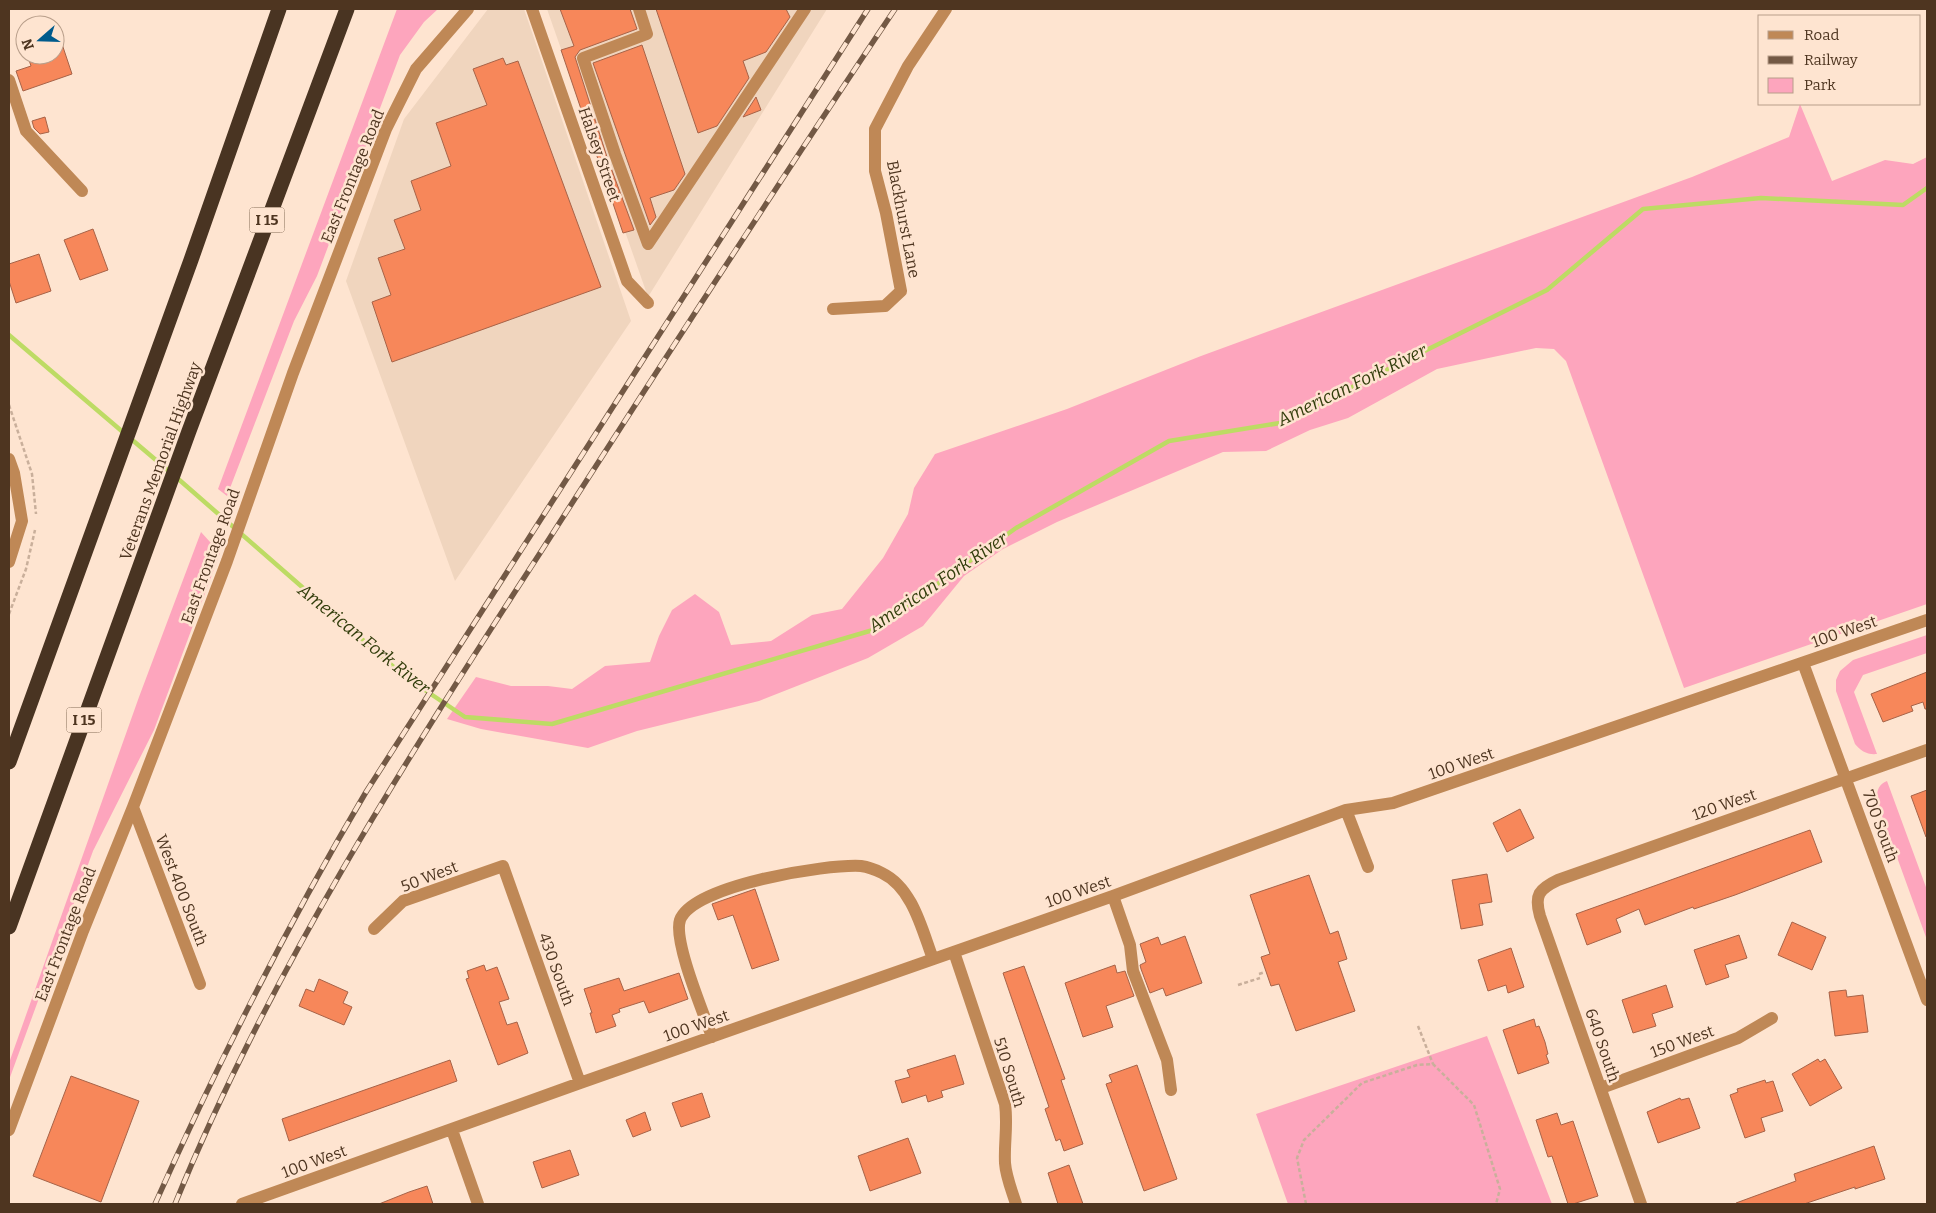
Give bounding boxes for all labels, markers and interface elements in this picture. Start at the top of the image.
north arrow [15,15,65,65]
legend [1758,15,1921,105]
text: Road [1804,26,1839,44]
text: N [18,36,38,52]
text: Railway [1804,51,1858,69]
text: Park [1804,76,1836,94]
street label: Halsey Street [574,104,625,204]
street label: East Frontage Road [317,106,388,246]
street label: Blackhurst Lane [883,159,924,280]
road number: I 15 [250,208,284,232]
water label: American Fork River [1273,339,1431,431]
street label: Veterans Memorial Highway [116,359,205,563]
street label: East Frontage Road [177,485,244,626]
water label: American Fork River [863,527,1012,637]
water label: American Fork River [293,578,435,699]
street label: 100 West [1809,611,1879,651]
road number: I 15 [66,708,102,732]
street label: 100 West [1426,743,1496,783]
street label: 120 West [1690,785,1759,824]
street label: 700 South [1859,787,1902,865]
street label: West 400 South [152,832,212,949]
street label: 50 West [398,857,461,896]
street label: East Frontage Road [31,864,100,1004]
street label: 100 West [1043,871,1113,911]
street label: 430 South [535,930,578,1008]
street label: 100 West [661,1005,731,1045]
street label: 640 South [1581,1006,1624,1084]
street label: 150 West [1648,1021,1717,1062]
street label: 510 South [990,1035,1029,1110]
street label: 100 West [279,1141,349,1182]

